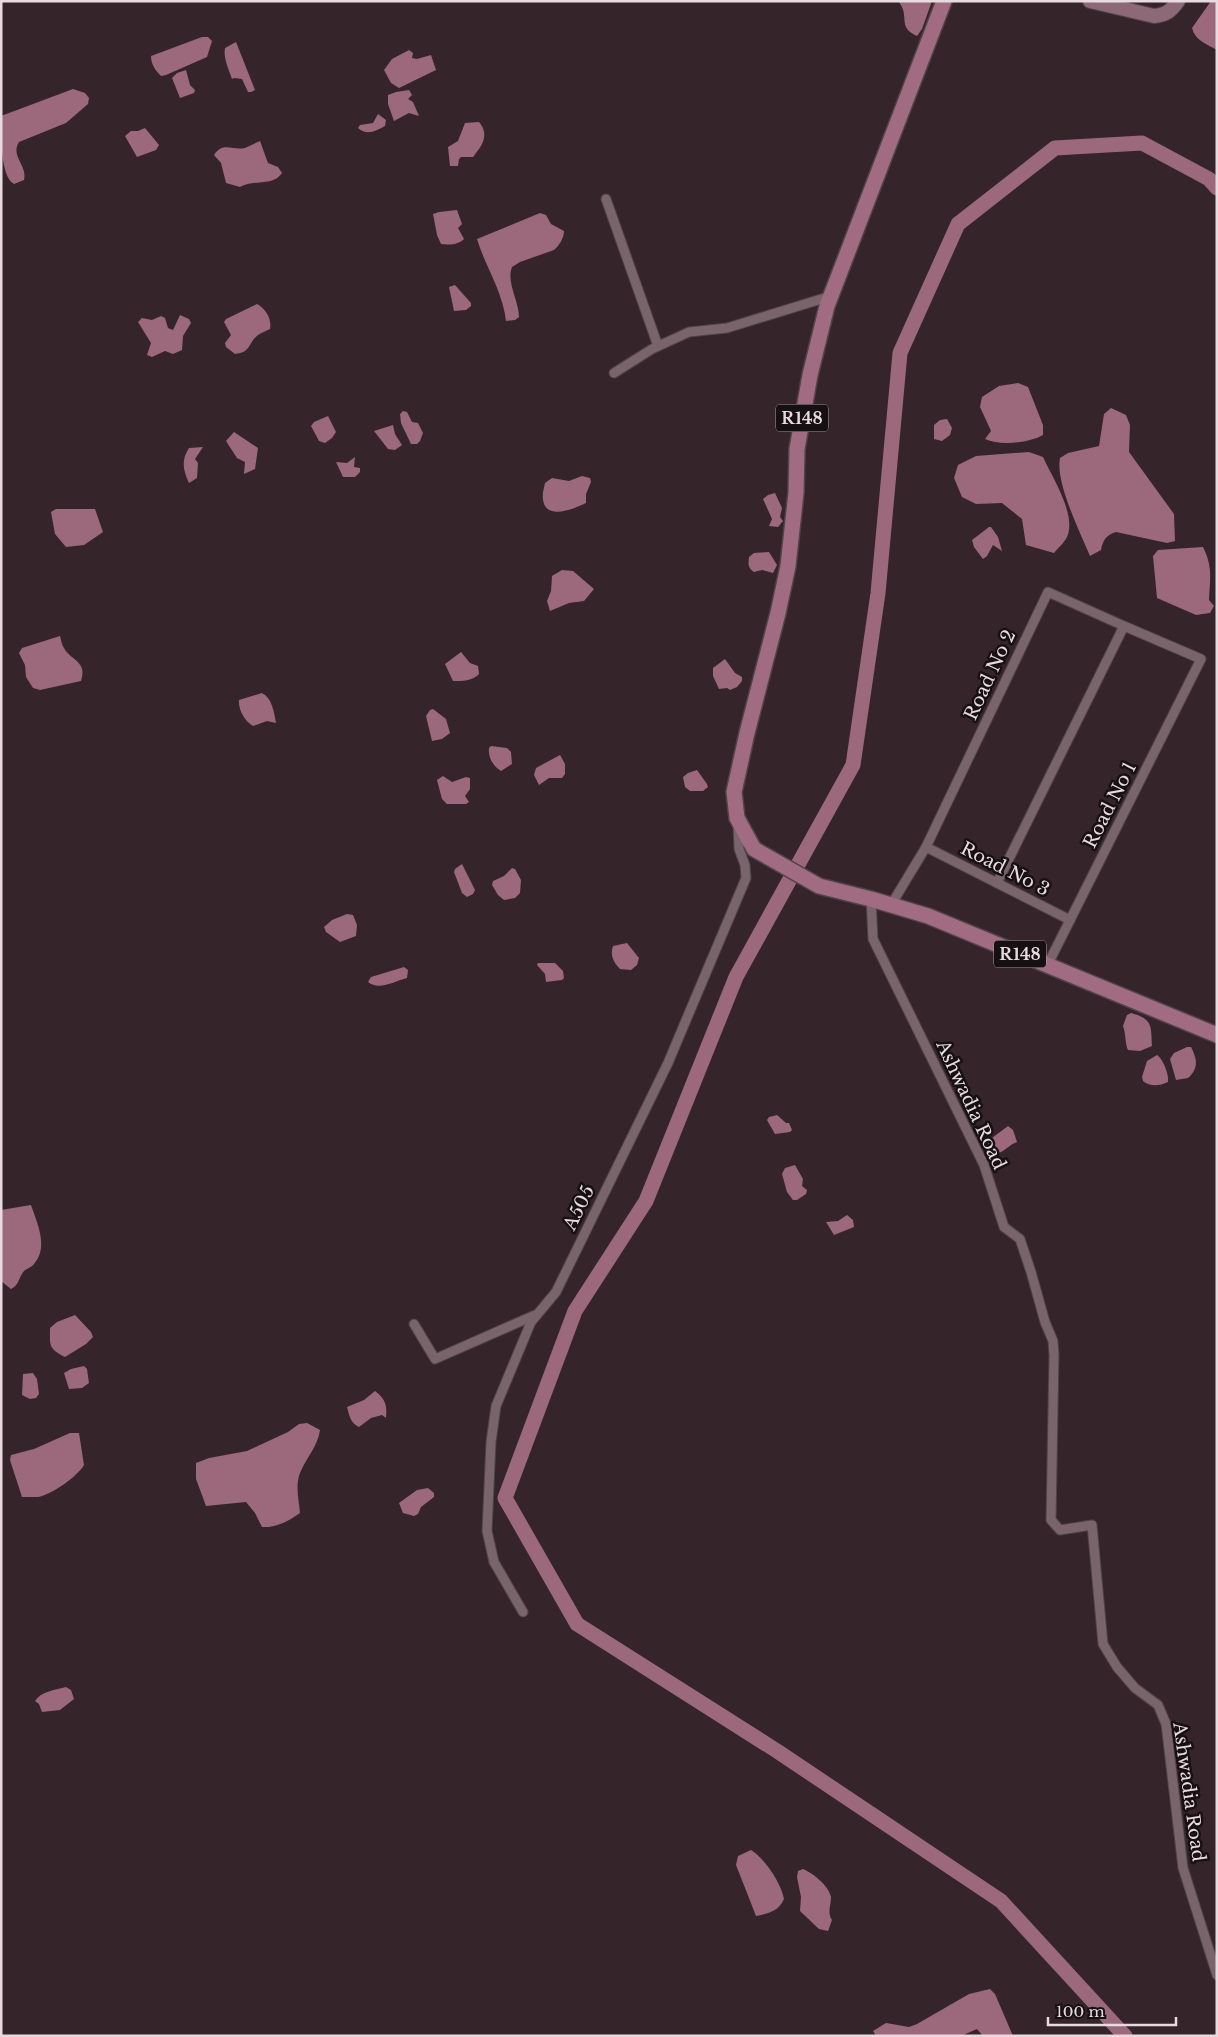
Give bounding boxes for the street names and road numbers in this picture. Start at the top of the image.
road number: R148 [776,404,828,432]
street label: Road No 2 [960,626,1020,724]
street label: Road No 1 [1079,758,1141,852]
street label: Road No 3 [957,837,1053,901]
road number: R148 [994,941,1046,968]
street label: Ashwadia Road [931,1036,1011,1173]
street label: A505 [558,1182,599,1235]
street label: Ashwadia Road [1168,1720,1210,1863]

